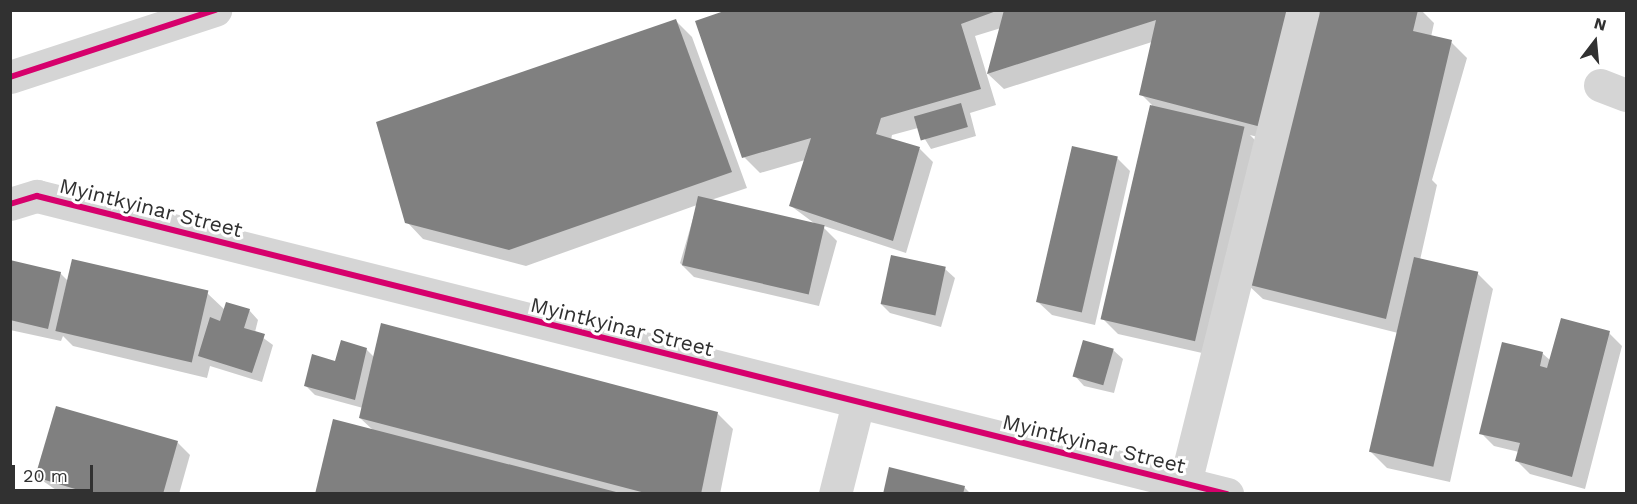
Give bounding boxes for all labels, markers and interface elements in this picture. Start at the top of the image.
north arrow [1565,12,1625,72]
text: N [1592,13,1608,35]
street label: Myintkyinar Street [57,173,245,243]
street label: Myintkyinar Street [528,292,716,362]
street label: Myintkyinar Street [1000,409,1188,479]
scale bar [15,453,96,491]
text: 20 m [23,465,68,486]

